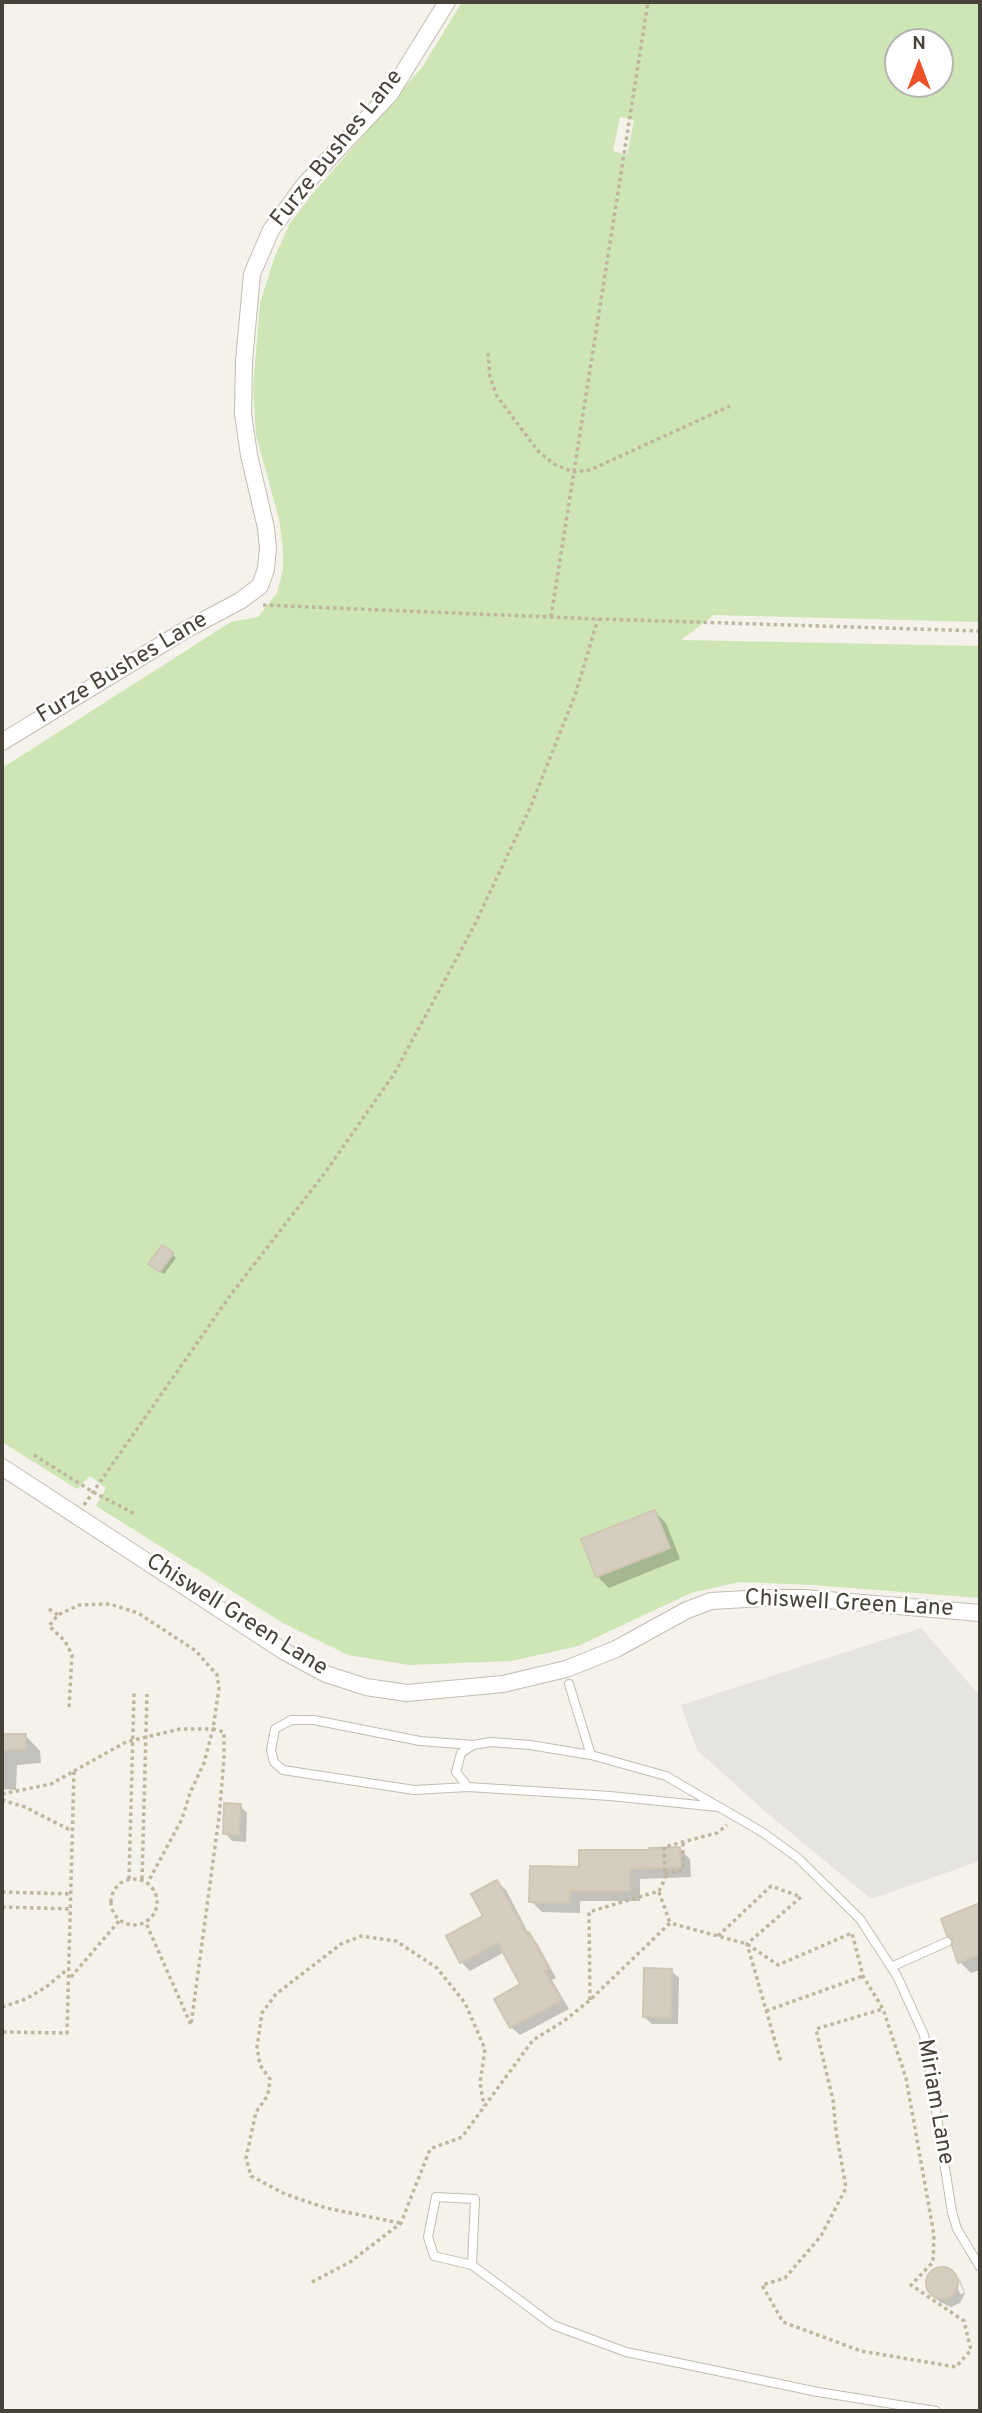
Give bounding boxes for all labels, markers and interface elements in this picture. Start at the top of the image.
north arrow [884,28,954,98]
text: N [912,32,926,56]
street label: Furze Bushes Lane [266,65,410,233]
street label: Furze Bushes Lane [33,607,213,731]
street label: Chiswell Green Lane [140,1549,332,1683]
street label: Chiswell Green Lane [744,1586,954,1624]
street label: Miriam Lane [909,2037,959,2167]

